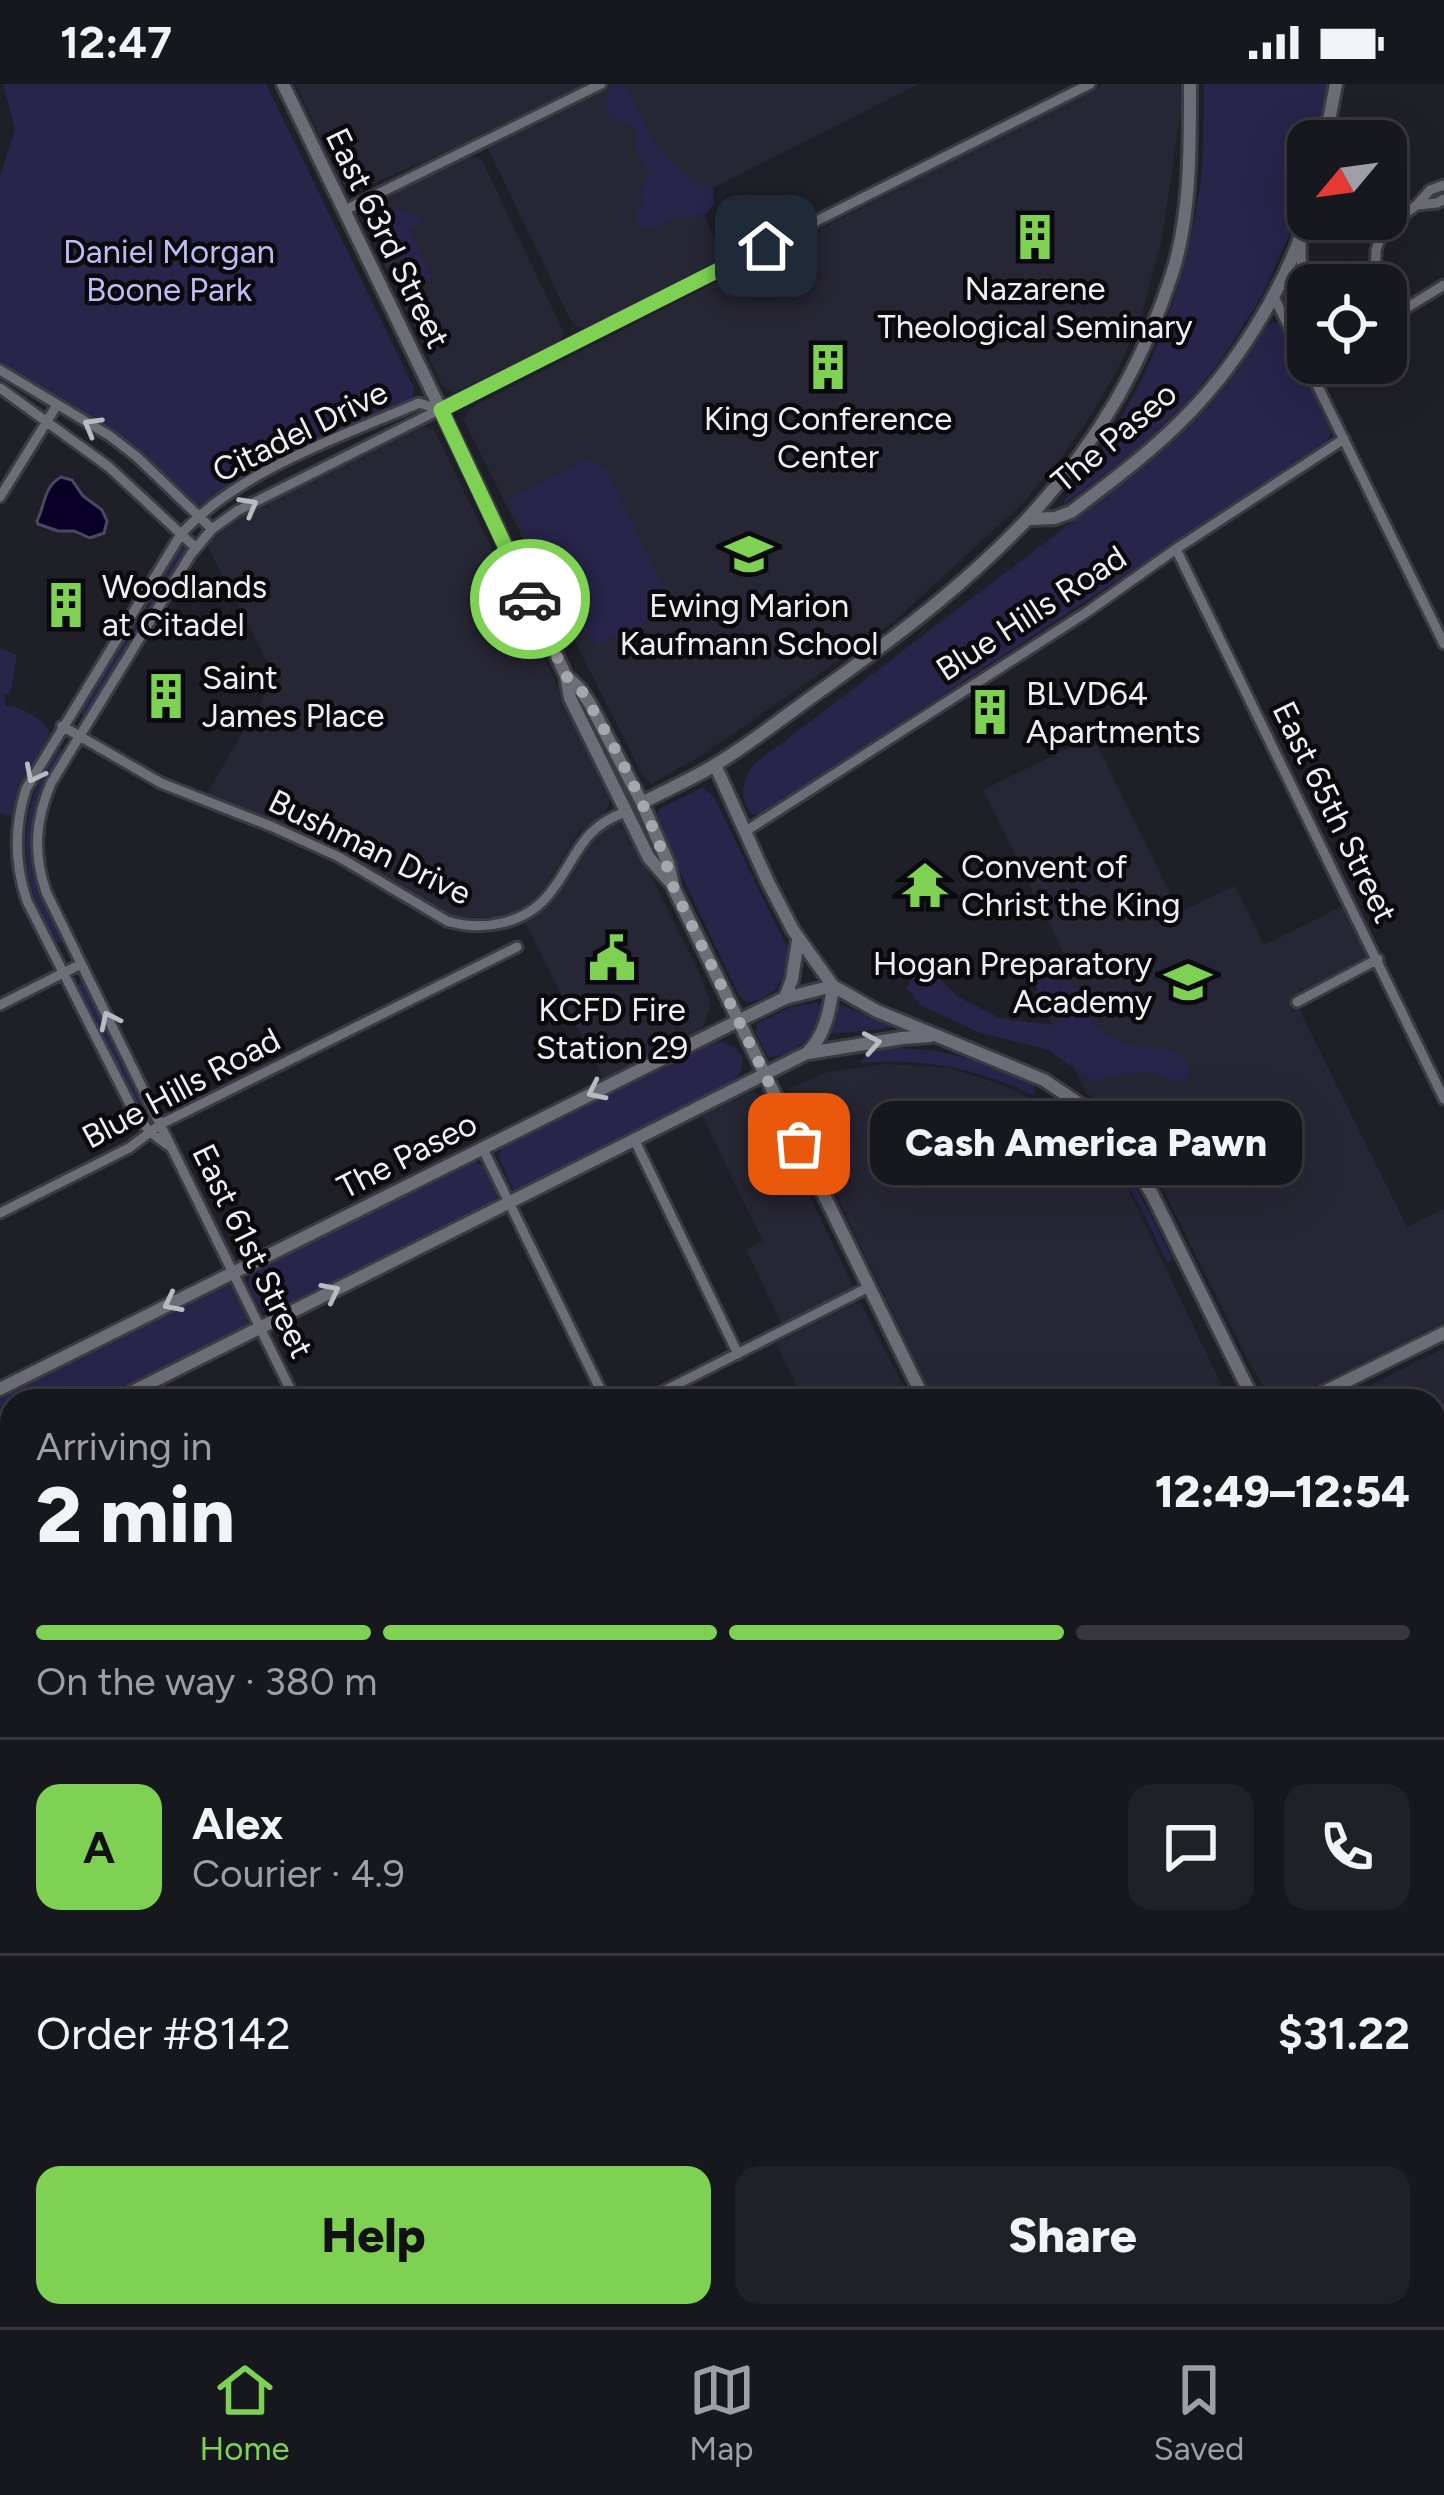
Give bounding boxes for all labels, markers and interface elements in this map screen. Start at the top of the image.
text: 12:47 [60,15,172,69]
north arrow [1287,120,1407,240]
map controls [1287,120,1407,384]
street label: East 63rd Street [318,122,458,354]
pin [715,195,817,297]
building icon: Nazarene Theological Seminary [1010,212,1060,262]
icon: home [733,213,799,279]
park label: Daniel Morgan Boone Park [63,232,275,309]
button: locate [1287,264,1407,384]
place label: Nazarene Theological Seminary [877,269,1193,346]
building icon: King Conference Center [803,342,853,392]
street label: Citadel Drive [206,372,394,490]
street label: The Paseo [1044,374,1184,500]
place label: King Conference Center [704,399,952,476]
one-way arrow [83,417,105,440]
one-way arrow [236,497,258,520]
school or university icon: Ewing Marion Kaufmann School [724,529,774,579]
street label: Blue Hills Road [929,537,1133,689]
courier [470,539,590,659]
icon: car [497,566,563,632]
place label: Woodlands at Citadel [102,567,267,644]
building icon: Woodlands at Citadel [41,580,91,630]
place label: Ewing Marion Kaufmann School [619,586,879,663]
place label: Saint James Place [202,658,385,735]
building icon: Saint James Place [141,671,191,721]
place label: BLVD64 Apartments [1026,674,1201,751]
building icon: BLVD64 Apartments [965,687,1015,737]
street label: East 65th Street [1265,695,1405,929]
one-way arrow [26,762,49,784]
street label: Bushman Drive [263,781,477,913]
place label: Convent of Christ the King [961,847,1181,924]
temple icon: Convent of Christ the King [900,860,950,910]
public building icon: KCFD Fire Station 29 [587,933,637,983]
place label: Hogan Preparatory Academy [873,944,1153,1021]
school or university icon: Hogan Preparatory Academy [1163,957,1213,1007]
place label: KCFD Fire Station 29 [536,990,688,1067]
one-way arrow [100,1010,123,1032]
street label: Blue Hills Road [75,1020,287,1156]
one-way arrow [861,1031,881,1057]
one-way arrow [587,1077,608,1100]
pin [748,1093,850,1195]
callout: Cash America Pawn [871,1102,1303,1186]
street label: The Paseo [331,1103,483,1207]
icon: bag [766,1111,832,1177]
text: Cash America Pawn [905,1119,1267,1166]
street label: East 61st Street [184,1138,322,1364]
one-way arrow [319,1283,340,1307]
one-way arrow [163,1289,184,1313]
text: Arriving in [36,1423,212,1470]
text: 12:49–12:54 [1155,1464,1410,1518]
text: 2 min [36,1468,235,1562]
text: On the way · 380 m [36,1658,377,1705]
button: chat [1128,1784,1254,1910]
button: phone [1284,1784,1410,1910]
text: Alex [192,1796,283,1850]
text: A [83,1820,115,1874]
text: Courier · 4.9 [192,1850,405,1897]
text: Order #8142 [36,2006,291,2060]
text: $31.22 [1278,2006,1410,2060]
button: Help [36,2166,711,2304]
button: Share [735,2166,1410,2304]
tab: Home [199,2357,290,2468]
tab: Map [689,2357,755,2468]
tab: Saved [1153,2357,1244,2468]

